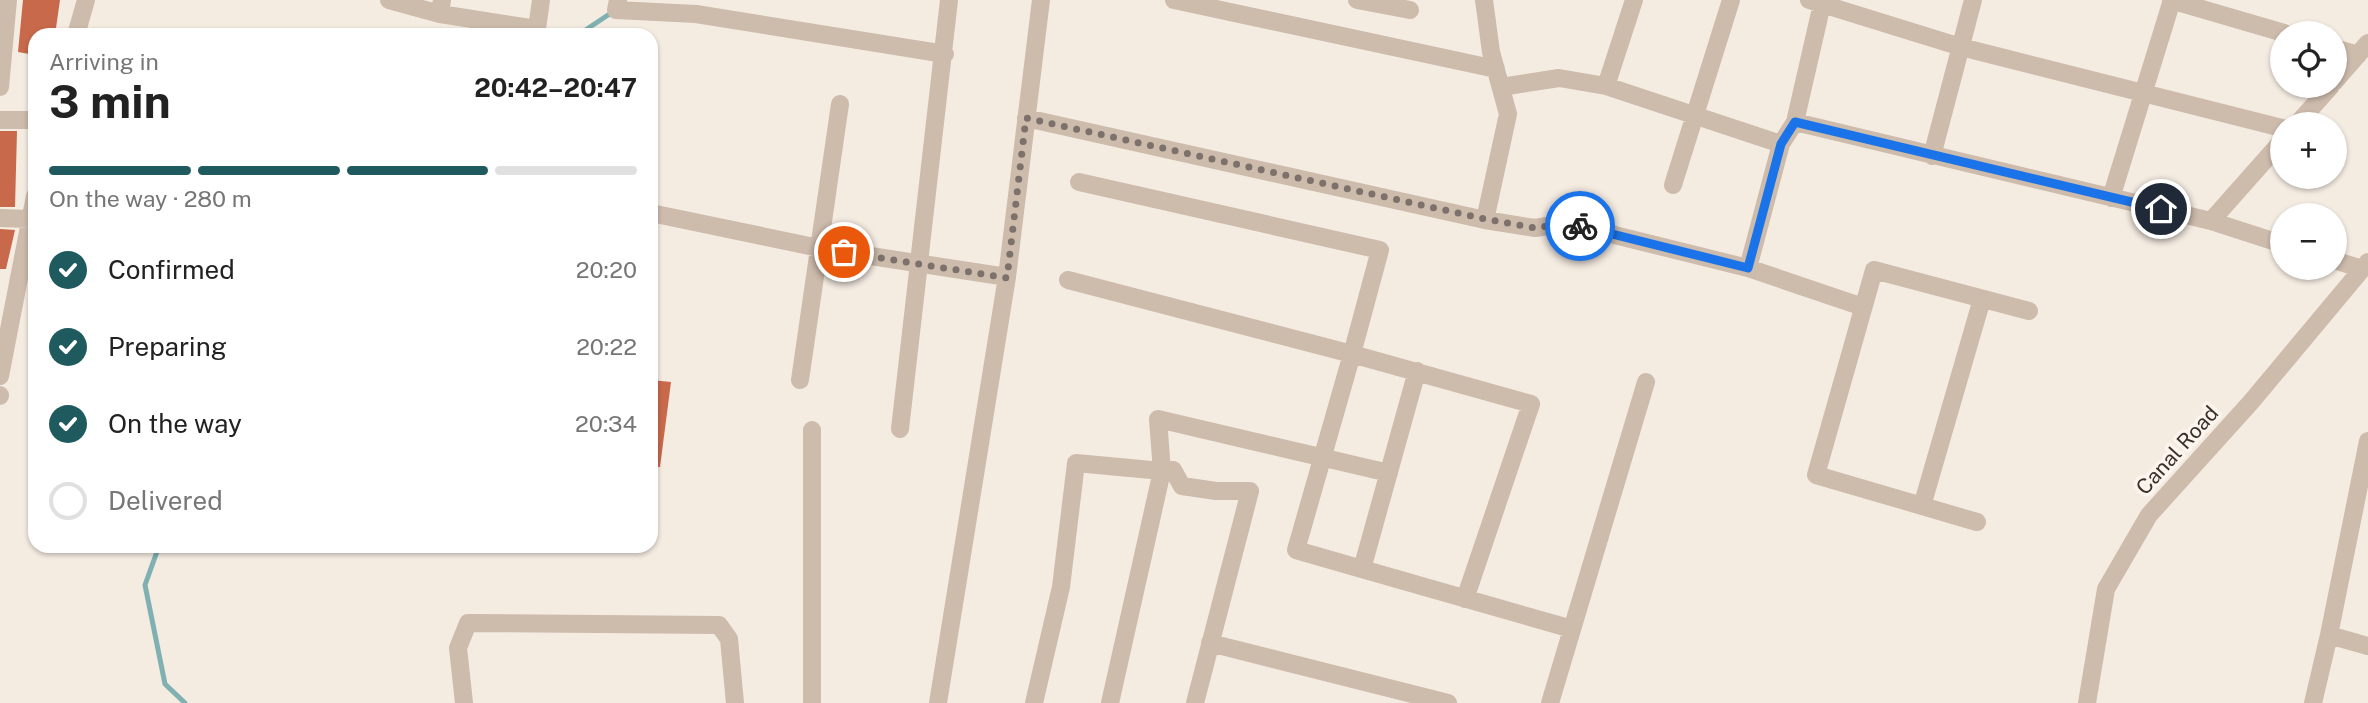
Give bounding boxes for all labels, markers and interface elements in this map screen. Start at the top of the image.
map controls [2270,21,2347,280]
button: locate [2270,21,2347,98]
text: Arriving in [49,48,159,75]
text: 20:42–20:47 [474,72,637,103]
text: 3 min [49,74,171,128]
button: + [2270,112,2347,189]
pin [2131,179,2191,239]
text: On the way · 280 m [49,185,252,212]
icon: home [2142,190,2180,228]
courier [1545,191,1615,261]
button: − [2270,203,2347,280]
icon: bike [1561,207,1599,245]
pin [814,222,874,282]
icon: bag [825,233,863,271]
icon: check [49,251,87,289]
text: Confirmed [108,254,235,285]
text: 20:20 [576,256,637,283]
icon: check [49,328,87,366]
text: Preparing [108,331,227,362]
text: 20:22 [576,333,637,360]
street label: Canal Road [2131,400,2223,500]
icon: check [49,405,87,443]
text: On the way [108,408,242,439]
text: 20:34 [575,410,637,437]
text: Delivered [108,485,223,516]

